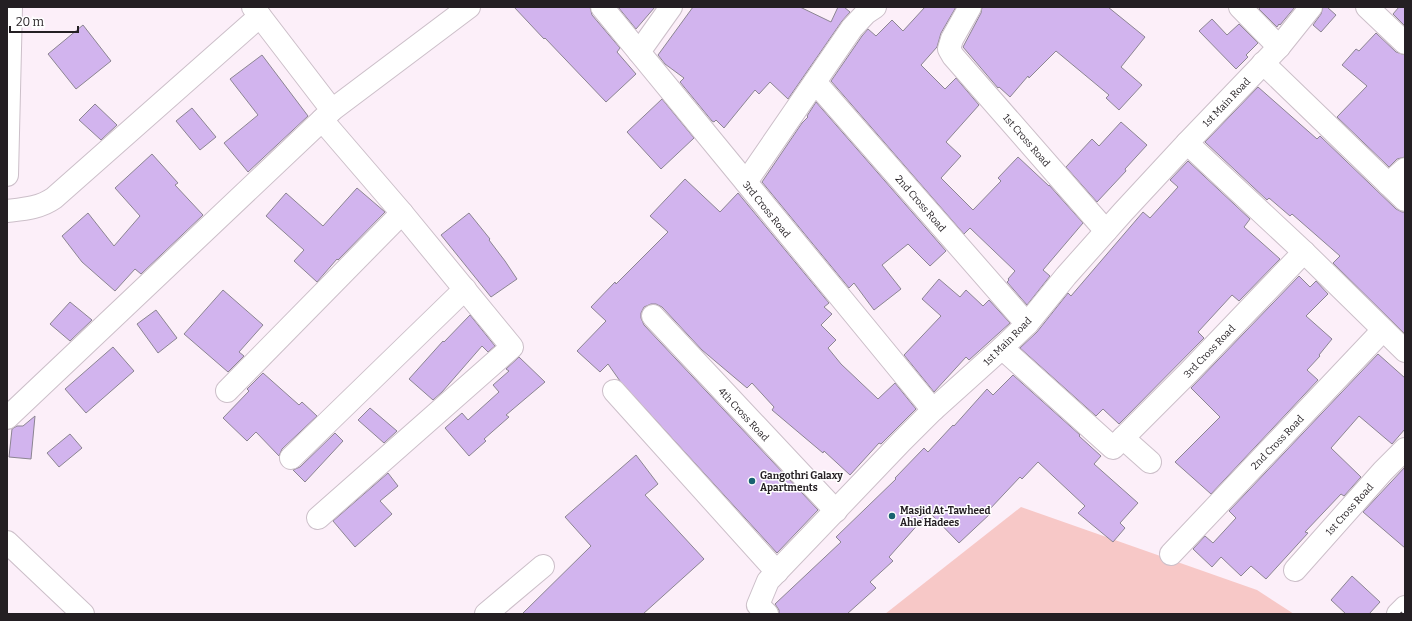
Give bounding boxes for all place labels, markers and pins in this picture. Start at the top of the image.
place label: Gangothri Galaxy Apartments [760,470,843,494]
marker: Gangothri Galaxy Apartments [747,476,757,486]
place label: Masjid At-Tawheed Ahle Hadees [900,505,990,529]
marker: Masjid At-Tawheed Ahle Hadees [887,511,897,521]

